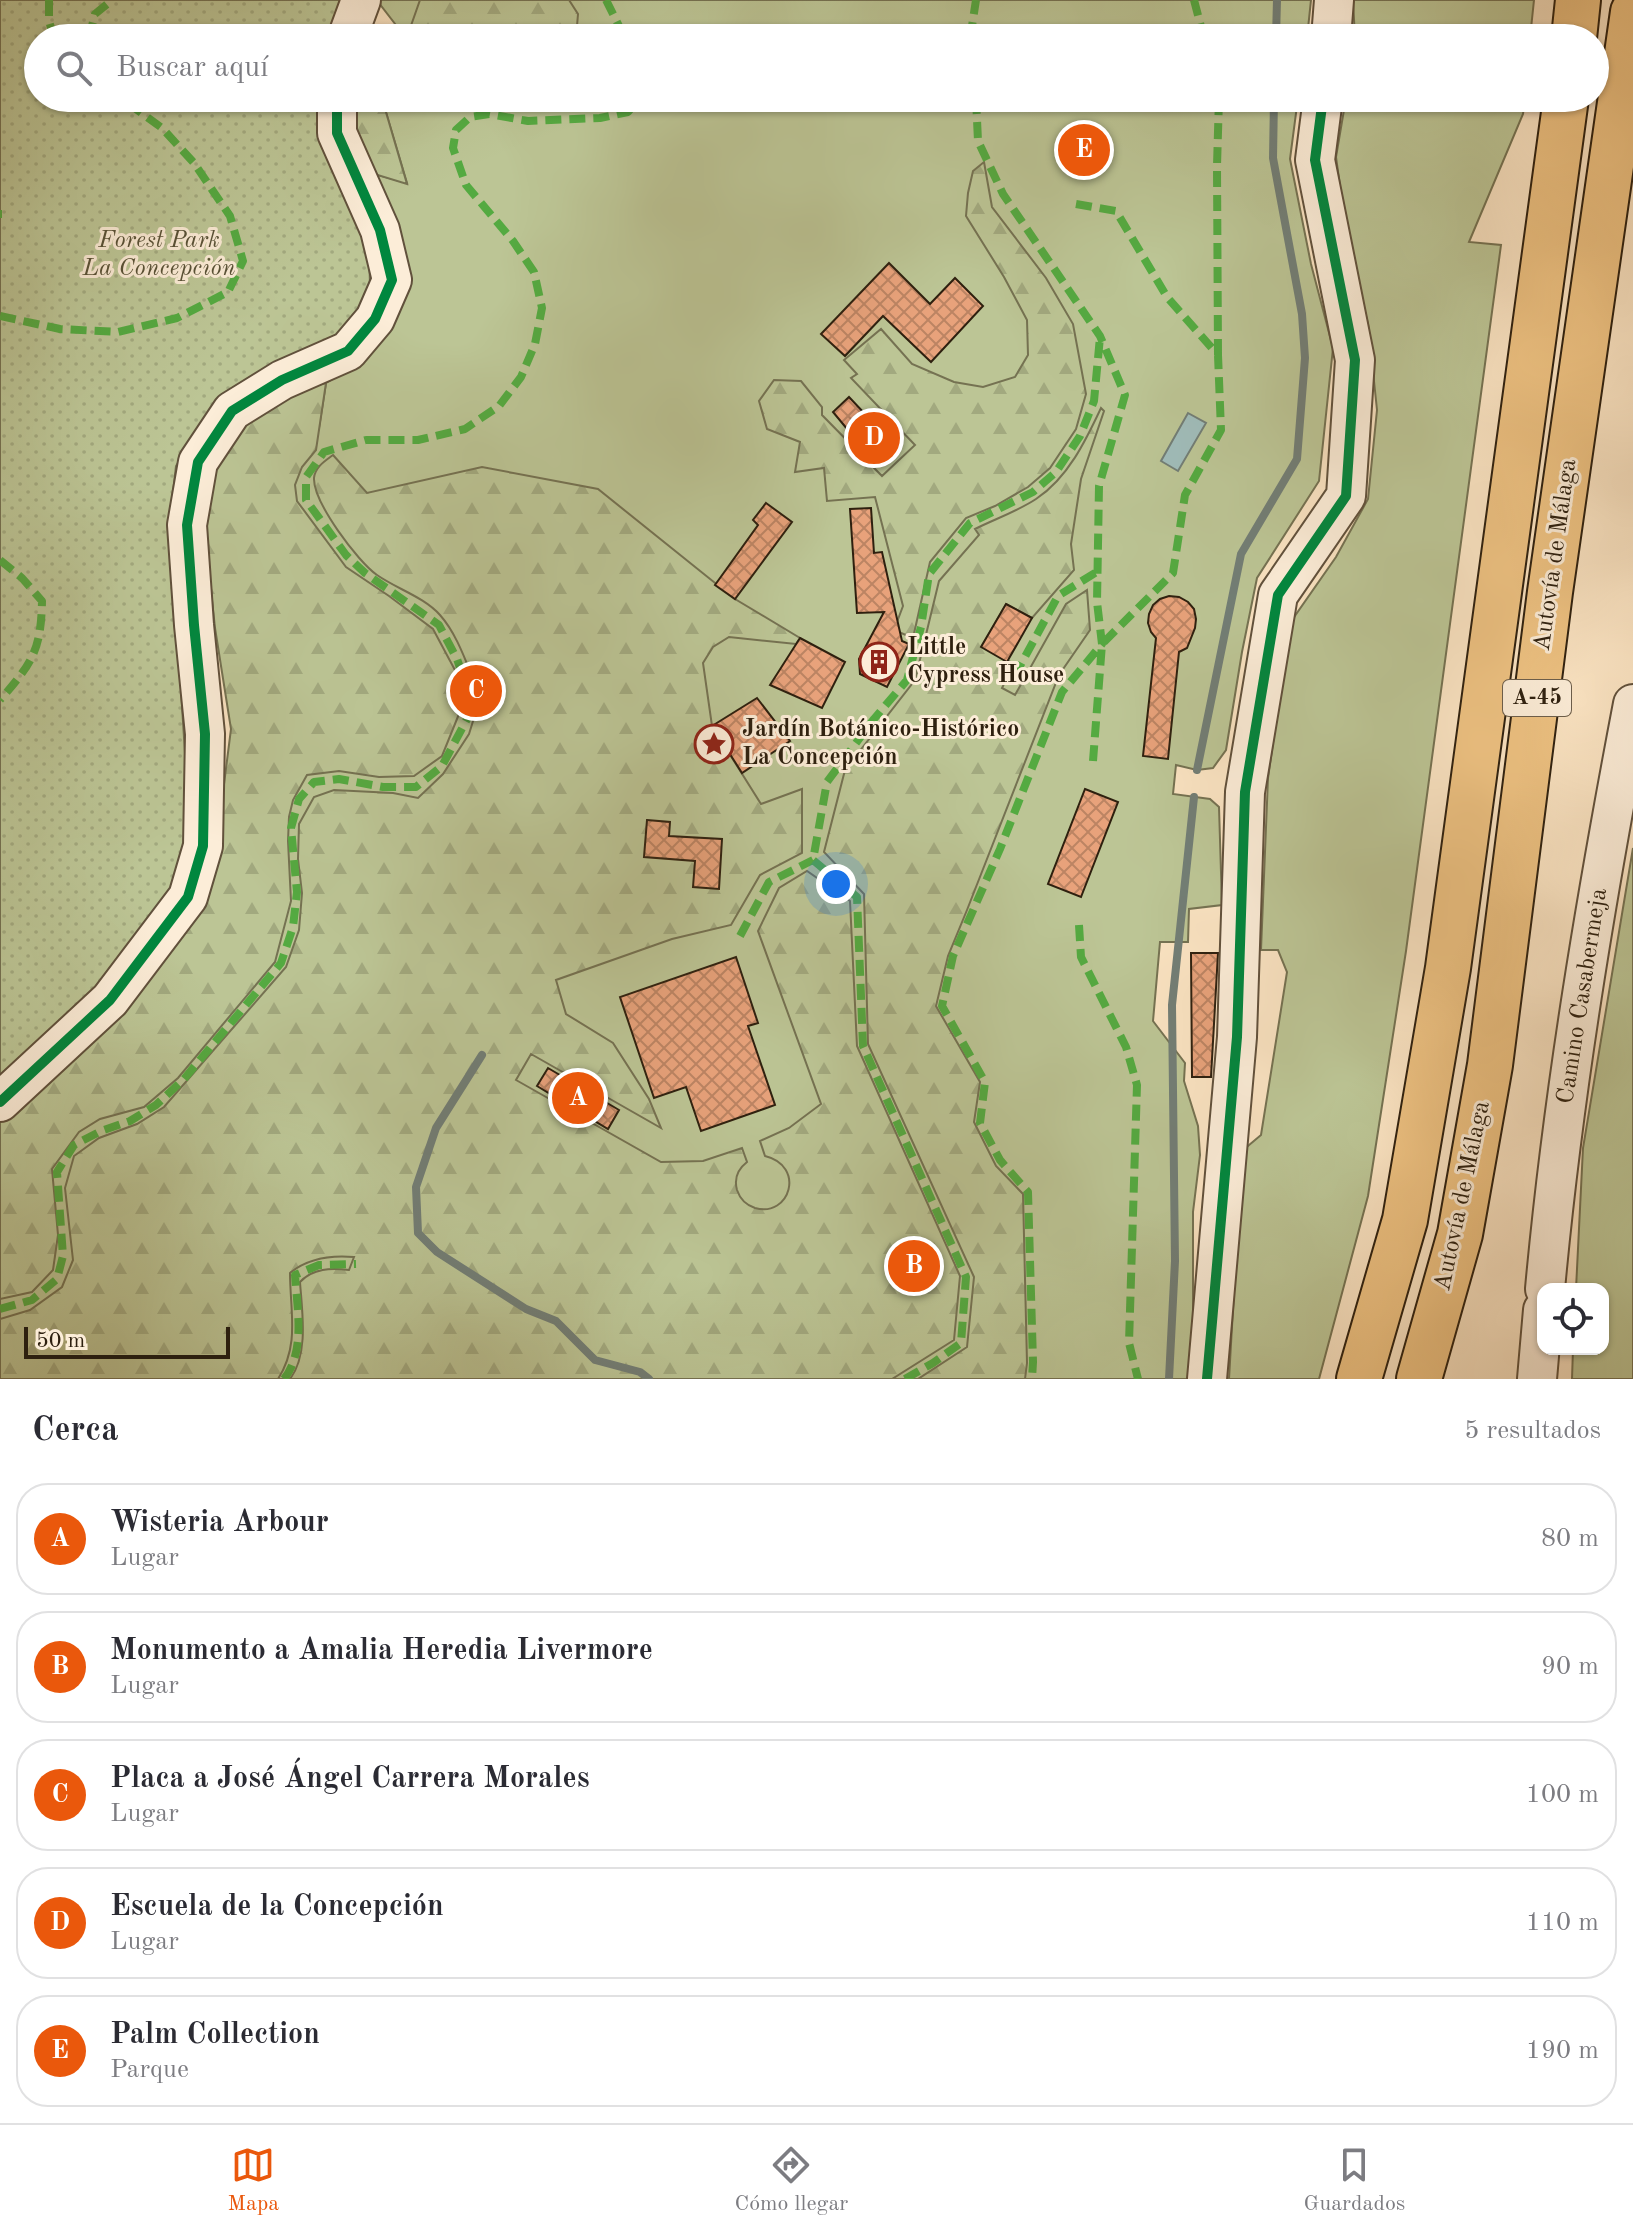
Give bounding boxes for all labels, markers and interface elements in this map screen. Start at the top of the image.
search box [24,24,1609,112]
icon: search [52,46,96,90]
text: Buscar aquí [116,53,268,83]
pin: E [1058,120,1110,180]
park label: Forest Park La Concepción [82,229,236,281]
pin: D [848,408,900,468]
street label: Autovía de Málaga [1531,457,1581,653]
place label: Little Cypress House [907,636,1064,688]
building icon: Little Cypress House [858,641,900,683]
pin: C [450,661,502,721]
road number: A-45 [1503,680,1571,716]
place label: Jardín Botánico-Histórico La Concepción [742,718,1019,770]
place icon: Jardín Botánico-Histórico La Concepción [693,723,735,765]
your location [816,864,856,904]
street label: Camino Casabermeja [1554,886,1612,1106]
pin: A [552,1068,604,1128]
street label: Autovía de Málaga [1431,1099,1495,1293]
pin: B [888,1236,940,1296]
map controls [1537,1283,1609,1355]
button: locate [1537,1283,1609,1355]
scale bar [24,1323,230,1359]
text: 50 m [36,1330,85,1352]
text: Cerca [32,1414,118,1448]
text: 5 resultados [1464,1418,1601,1444]
text: Wisteria Arbour [110,1508,329,1538]
text: A [50,1526,70,1552]
text: 80 m [1541,1526,1599,1552]
text: Lugar [110,1545,179,1571]
text: Monumento a Amalia Heredia Livermore [110,1636,653,1666]
text: B [51,1654,69,1680]
text: 90 m [1541,1654,1599,1680]
text: Lugar [110,1673,179,1699]
text: Placa a José Ángel Carrera Morales [110,1764,590,1794]
text: C [51,1782,69,1808]
text: 100 m [1526,1782,1599,1808]
text: Lugar [110,1801,179,1827]
text: Escuela de la Concepción [110,1892,444,1922]
text: D [50,1910,70,1936]
text: 110 m [1526,1910,1599,1936]
text: Lugar [110,1929,179,1955]
text: Palm Collection [110,2020,320,2050]
text: E [51,2038,69,2064]
text: 190 m [1526,2038,1599,2064]
text: Parque [110,2057,189,2083]
tab: Mapa [228,2143,279,2218]
tab: Cómo llegar [734,2143,848,2218]
tab: Guardados [1304,2143,1405,2218]

